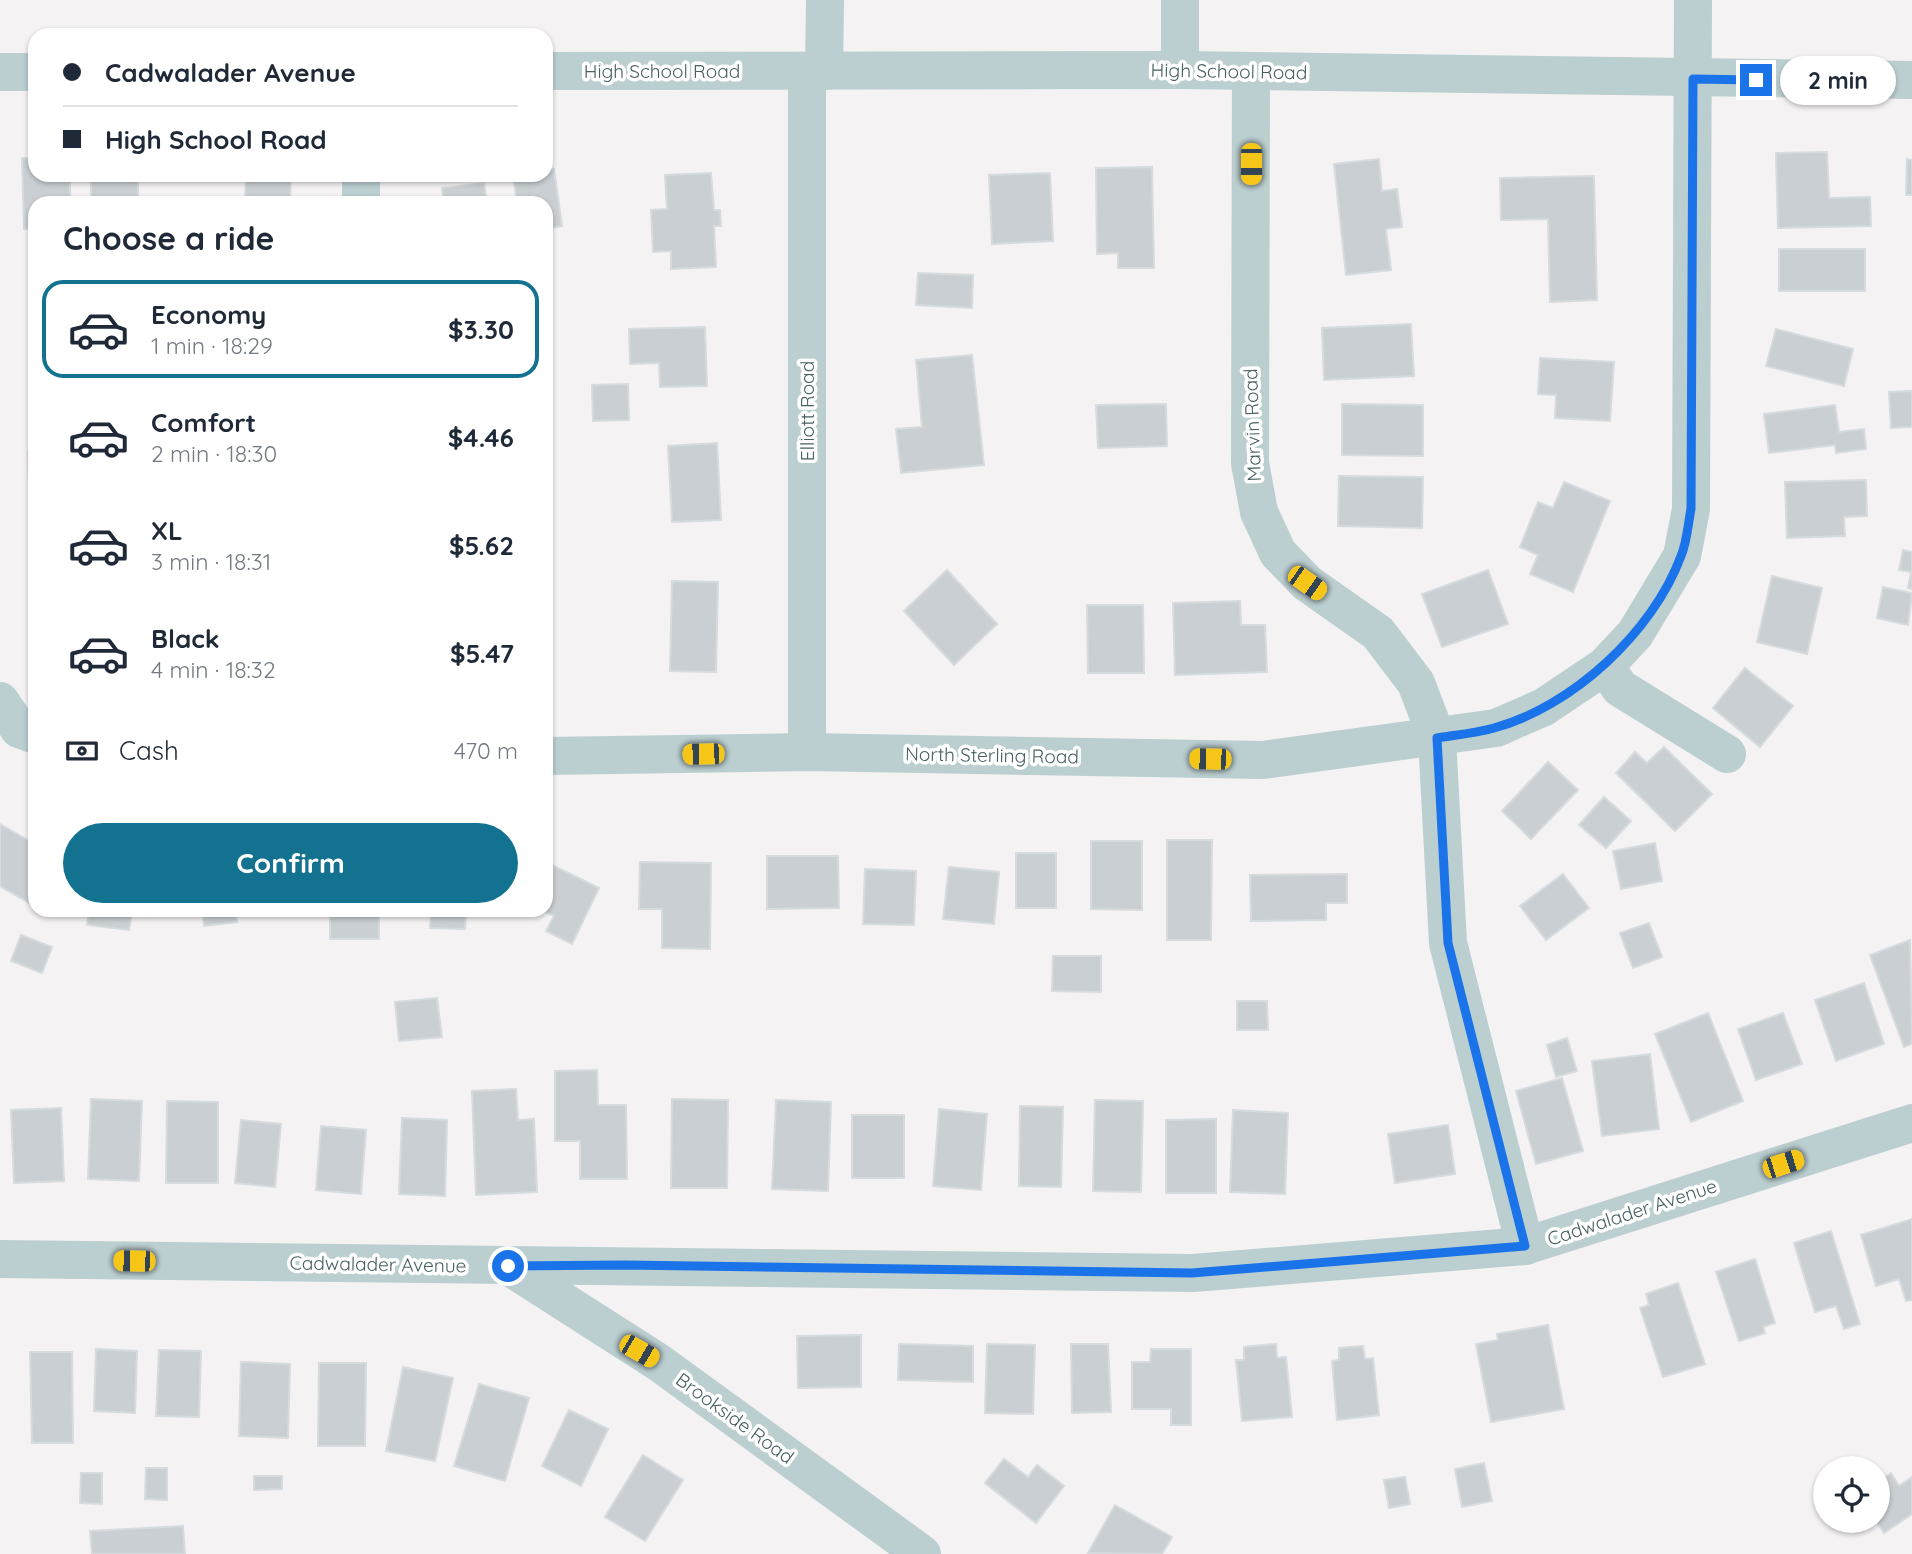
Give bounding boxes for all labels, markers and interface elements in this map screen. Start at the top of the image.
text: Cadwalader Avenue [105,56,356,89]
callout: 2 min [1780,56,1896,104]
street label: High School Road [1151,58,1307,84]
street label: High School Road [584,59,740,83]
route end [1740,64,1772,96]
text: 2 min [1808,66,1868,95]
text: High School Road [105,123,327,156]
car [1241,143,1262,185]
text: Choose a ride [63,218,275,258]
icon: car [67,298,130,361]
text: Economy [151,298,266,331]
text: $3.30 [448,313,514,346]
text: 1 min · 18:29 [151,331,273,360]
street label: Elliott Road [795,361,819,461]
street label: Marvin Road [1238,368,1266,482]
icon: car [67,406,130,469]
text: Comfort [151,406,256,439]
text: $4.46 [448,421,514,454]
text: 2 min · 18:30 [151,439,277,468]
icon: car [67,514,130,577]
text: XL [151,514,183,547]
text: $5.62 [449,529,514,562]
text: 3 min · 18:31 [151,547,271,576]
car [1284,562,1331,604]
icon: car [67,622,130,685]
text: Black [151,622,220,655]
text: $5.47 [450,637,514,670]
text: 4 min · 18:32 [151,655,276,684]
icon: cash [63,732,101,770]
text: Cash [119,734,179,767]
text: 470 m [454,736,518,765]
street label: North Sterling Road [905,741,1079,769]
car [682,743,725,765]
car [1189,748,1232,770]
button: Confirm [63,823,518,903]
car [1760,1148,1807,1180]
street label: Cadwalader Avenue [1544,1173,1720,1251]
car [113,1250,156,1272]
street label: Cadwalader Avenue [289,1250,467,1278]
route start [492,1250,524,1282]
car [616,1331,663,1371]
street label: Brookside Road [671,1367,799,1469]
map controls [1813,1456,1890,1533]
button: locate [1813,1456,1890,1533]

